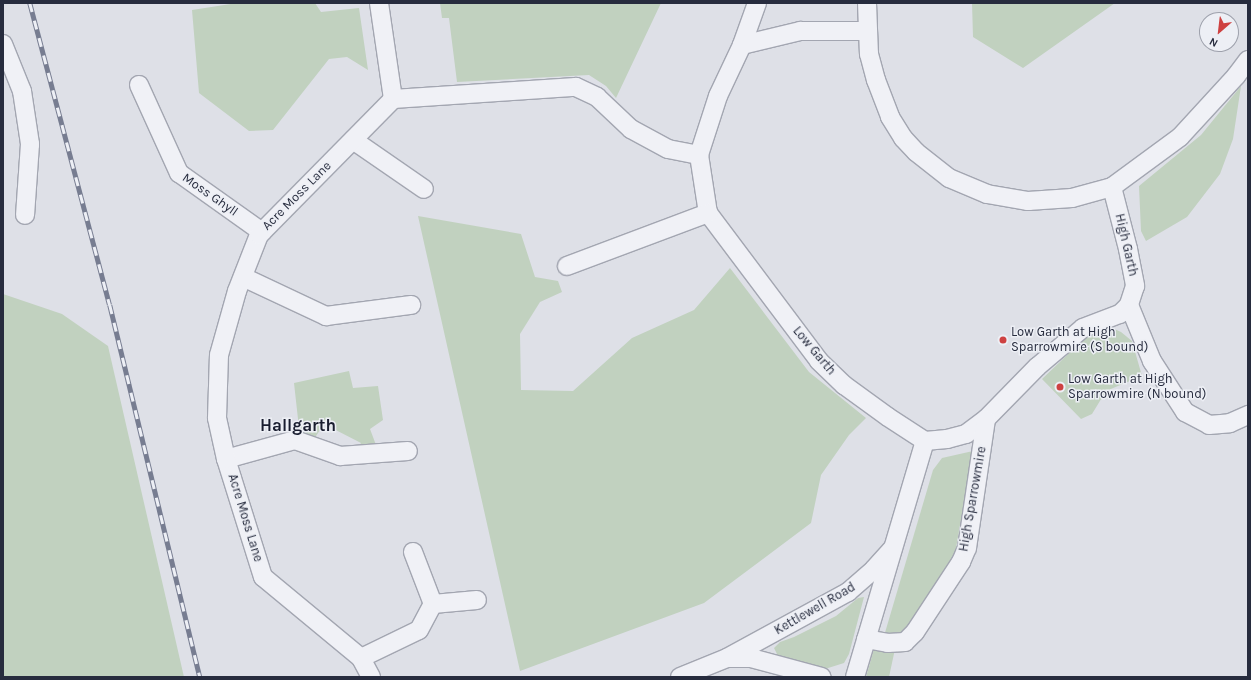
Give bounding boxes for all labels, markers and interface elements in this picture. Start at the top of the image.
north arrow [1199,12,1239,52]
text: N [1207,35,1220,50]
street label: Acre Moss Lane [259,158,335,234]
street label: Moss Ghyll [179,170,241,220]
street label: High Garth [1111,212,1141,278]
street label: Low Garth [789,324,839,378]
place label: Low Garth at High Sparrowmire (S bound) [1011,325,1148,356]
marker: Low Garth at High Sparrowmire (S bound) [998,335,1008,345]
place label: Low Garth at High Sparrowmire (N bound) [1068,372,1206,403]
marker: Low Garth at High Sparrowmire (N bound) [1055,382,1065,392]
district label: Hallgarth [260,416,336,436]
street label: High Sparrowmire [956,445,990,553]
street label: Acre Moss Lane [224,472,266,564]
street label: Kettlewell Road [772,579,858,639]

